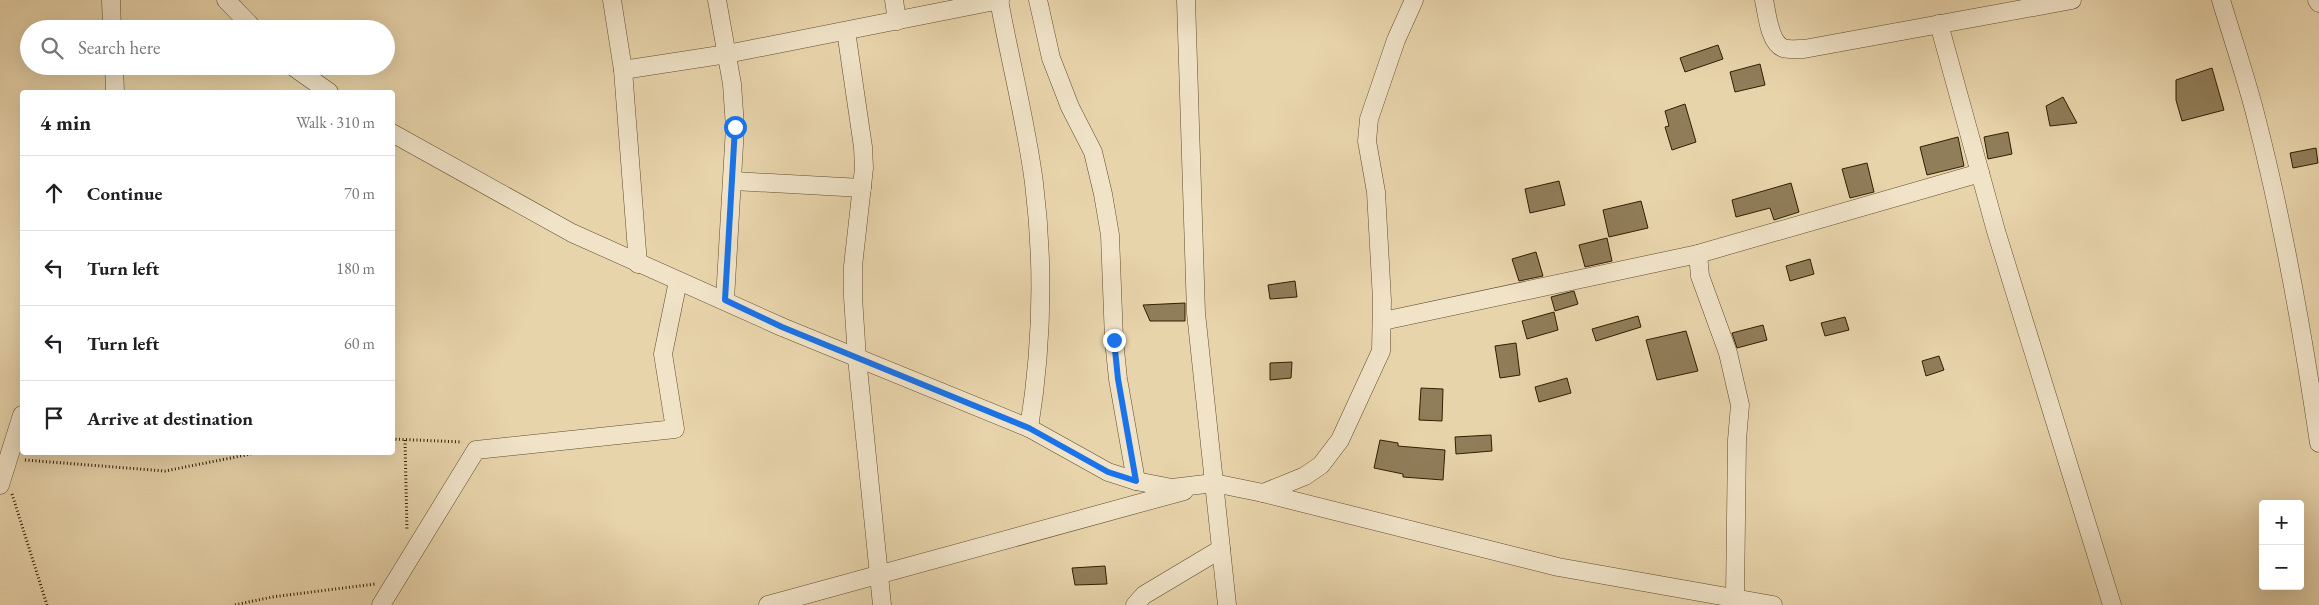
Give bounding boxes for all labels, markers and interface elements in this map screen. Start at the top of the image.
search box [20,20,395,75]
icon: search [38,34,66,62]
text: Search here [78,35,160,60]
text: 4 min [40,109,91,136]
text: Walk · 310 m [296,112,375,133]
route start [724,116,747,139]
icon: ahead [40,179,68,207]
text: Continue [87,181,162,206]
text: 70 m [344,183,375,204]
icon: left [40,254,68,282]
text: Turn left [87,256,159,281]
text: 180 m [336,258,375,279]
icon: left [40,329,68,357]
route end [1103,329,1126,352]
text: Turn left [87,331,159,356]
text: 60 m [344,333,375,354]
icon: arrive [40,404,68,432]
text: Arrive at destination [87,406,253,431]
map controls [2259,500,2304,590]
button: + [2259,500,2304,545]
button: − [2259,545,2304,590]

